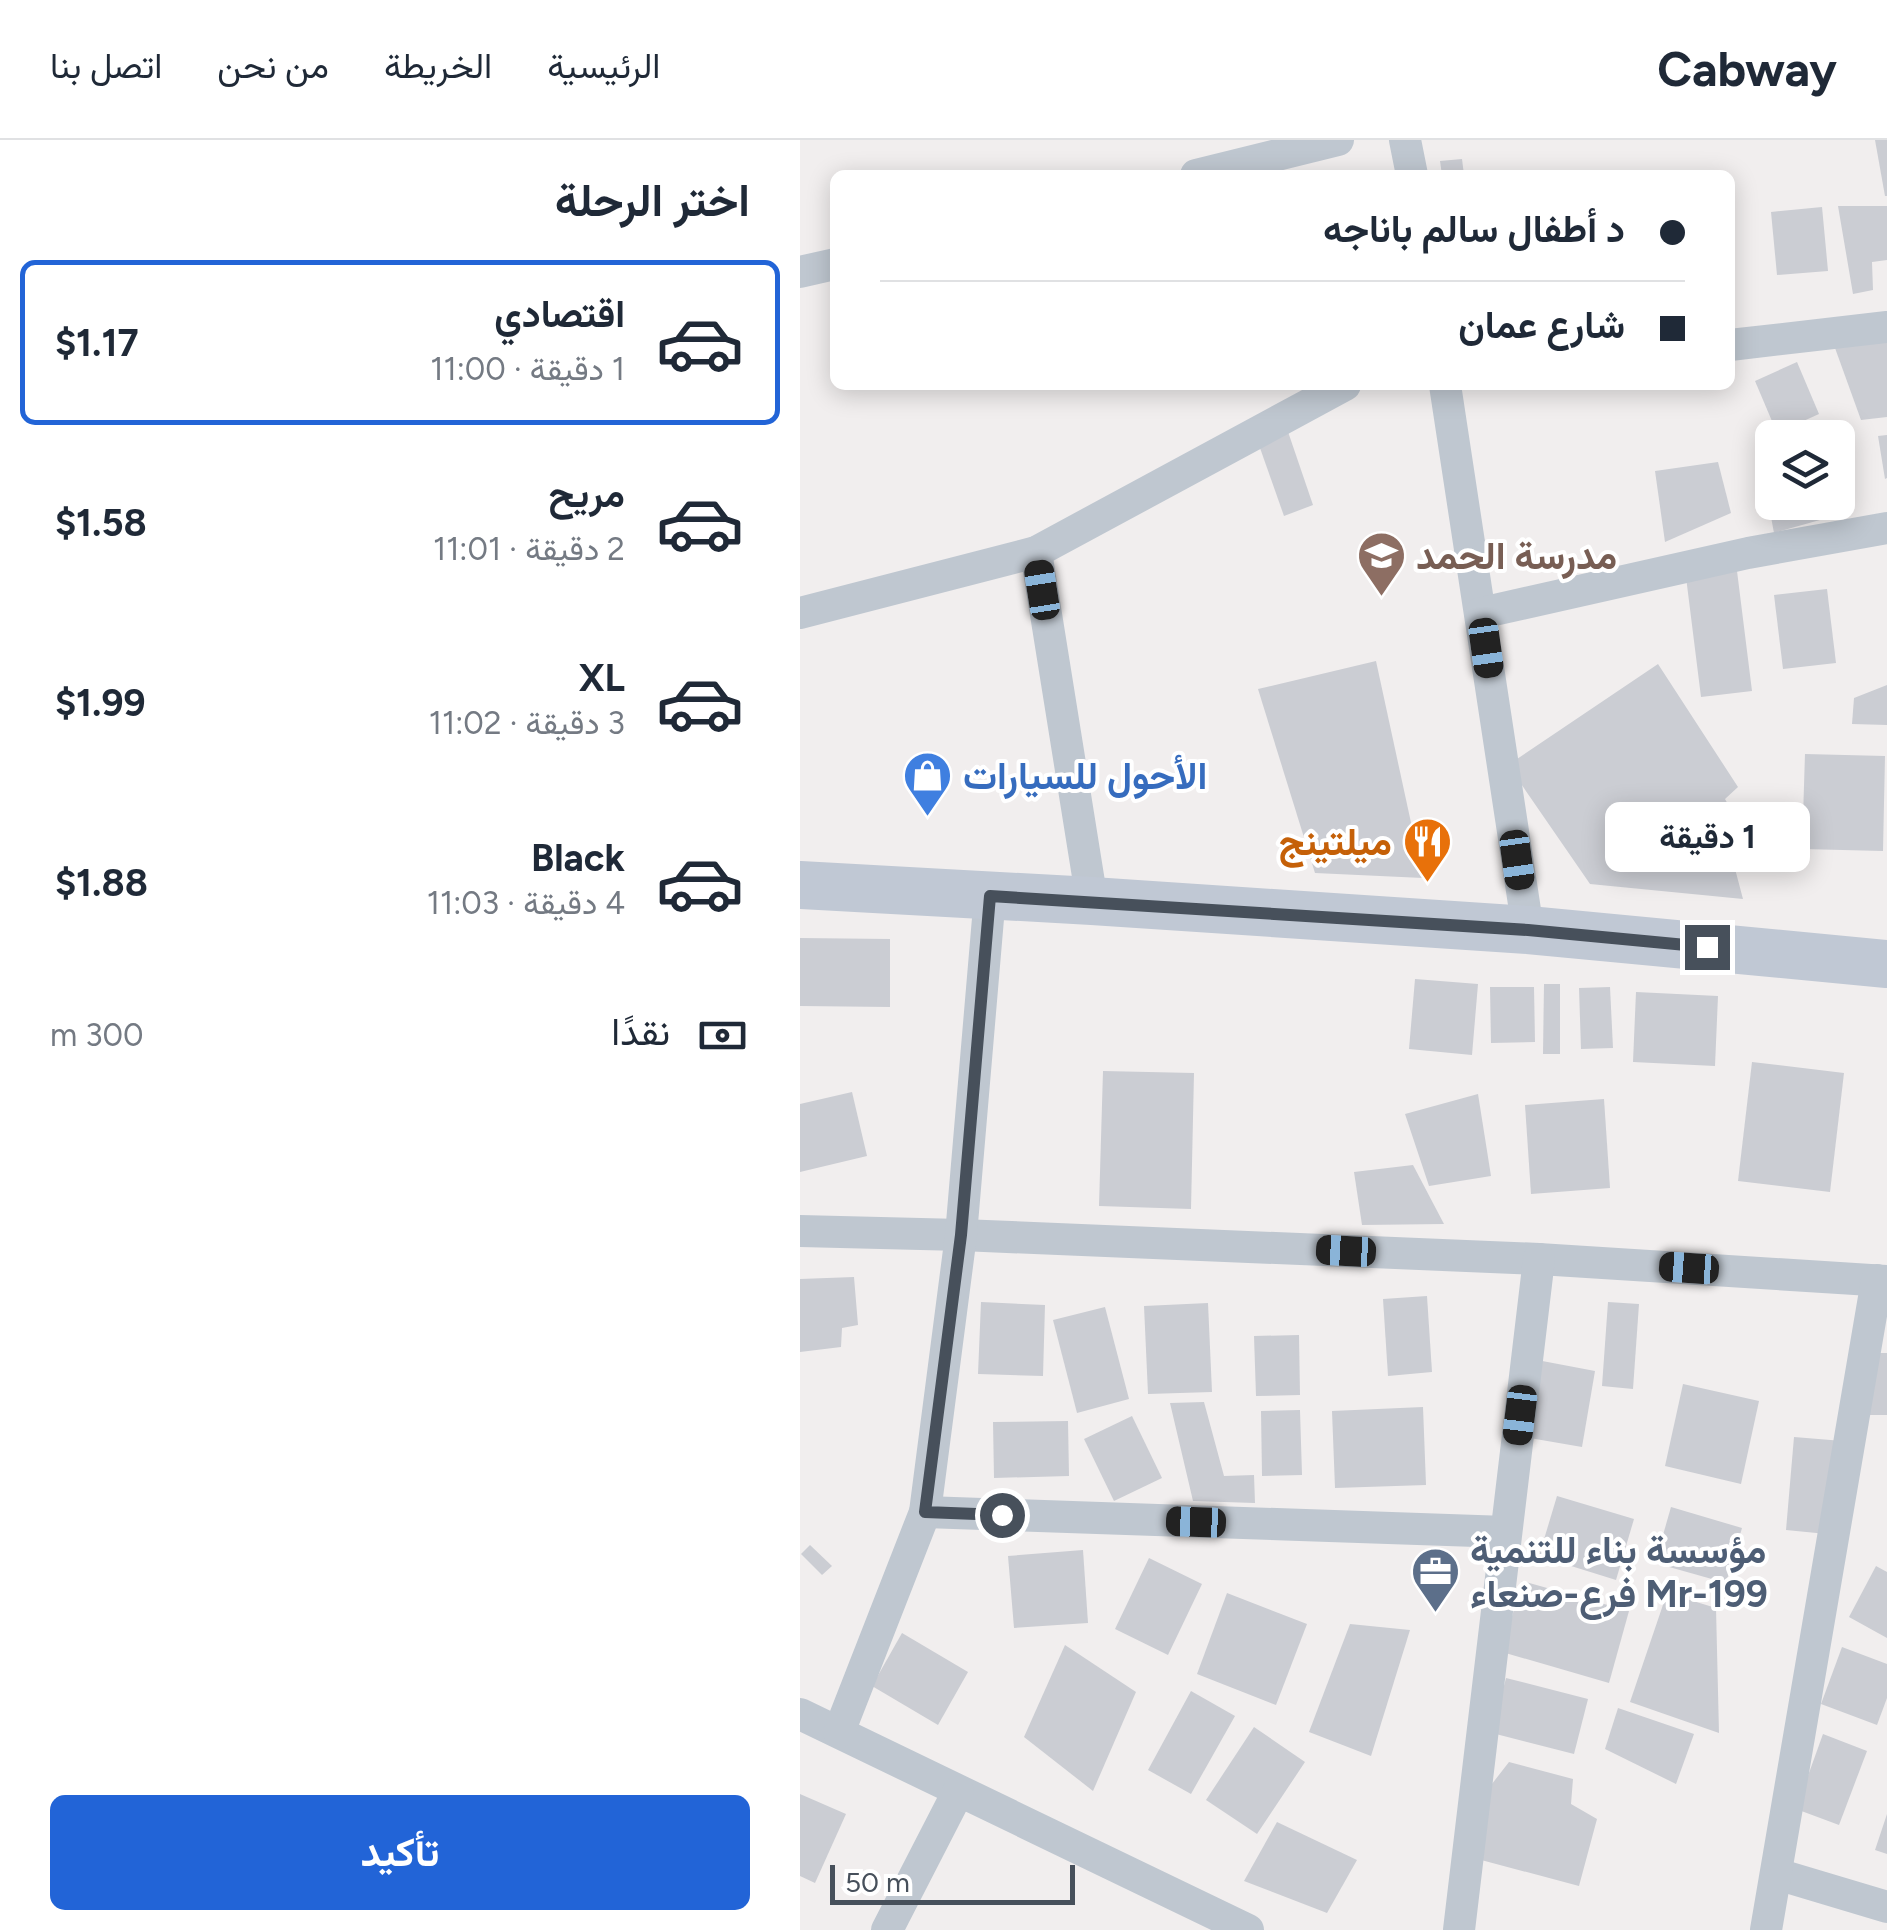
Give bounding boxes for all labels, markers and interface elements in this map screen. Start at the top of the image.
text: Cabway [1657,40,1837,98]
text: اتصل بنا [50,45,162,87]
text: من نحن [217,45,329,87]
text: الخريطة [384,45,492,87]
text: الرئيسية [547,45,660,87]
text: اختر الرحلة [555,173,750,227]
text: د أطفال سالم باناجه [1323,206,1625,252]
text: اقتصادي [494,291,625,337]
icon: car [655,298,745,388]
text: شارع عمان [1458,302,1625,348]
text: $1.17 [55,320,139,366]
text: 1 دقيقة · 11:00 [430,350,625,388]
map controls [1755,420,1855,520]
button: layers [1755,420,1855,520]
text: مريح [549,471,625,517]
icon: car [655,478,745,568]
text: $1.58 [55,500,147,546]
text: 2 دقيقة · 11:01 [433,530,625,568]
school or university icon: مدرسة الحمد [1355,530,1407,598]
place label: مدرسة الحمد [1416,533,1617,580]
car [1022,558,1062,622]
car [1467,616,1505,680]
text: XL [579,655,625,701]
icon: car [655,658,745,748]
text: $1.99 [55,680,146,726]
text: 3 دقيقة · 11:02 [429,704,625,742]
shop icon: الأحول للسيارات [902,750,954,818]
place label: الأحول للسيارات [963,753,1207,800]
callout: 1 دقيقة [1604,802,1810,872]
restaurant icon: ميلتينج [1401,816,1453,884]
text: 1 دقيقة [1659,818,1756,856]
place label: ميلتينج [1279,819,1392,868]
car [1498,828,1536,892]
text: Black [531,835,625,881]
icon: car [655,838,745,928]
text: $1.88 [55,860,148,906]
text: 4 دقيقة · 11:03 [427,884,625,922]
route end [1685,925,1730,970]
icon: cash [695,1008,750,1063]
text: نقدًا [611,1009,670,1055]
text: 300 m [50,1016,144,1054]
car [1315,1234,1377,1268]
car [1658,1251,1720,1285]
car [1501,1383,1539,1447]
route start [980,1493,1025,1538]
car [1165,1506,1227,1538]
place label: مؤسسة بناء للتنمية فرع-صنعاء Mr-199 [1470,1527,1768,1620]
office icon: مؤسسة بناء للتنمية فرع-صنعاء Mr-199 [1409,1546,1461,1614]
button: تأكيد [50,1795,750,1910]
scale bar [830,1860,1075,1904]
text: 50 m [845,1865,910,1899]

